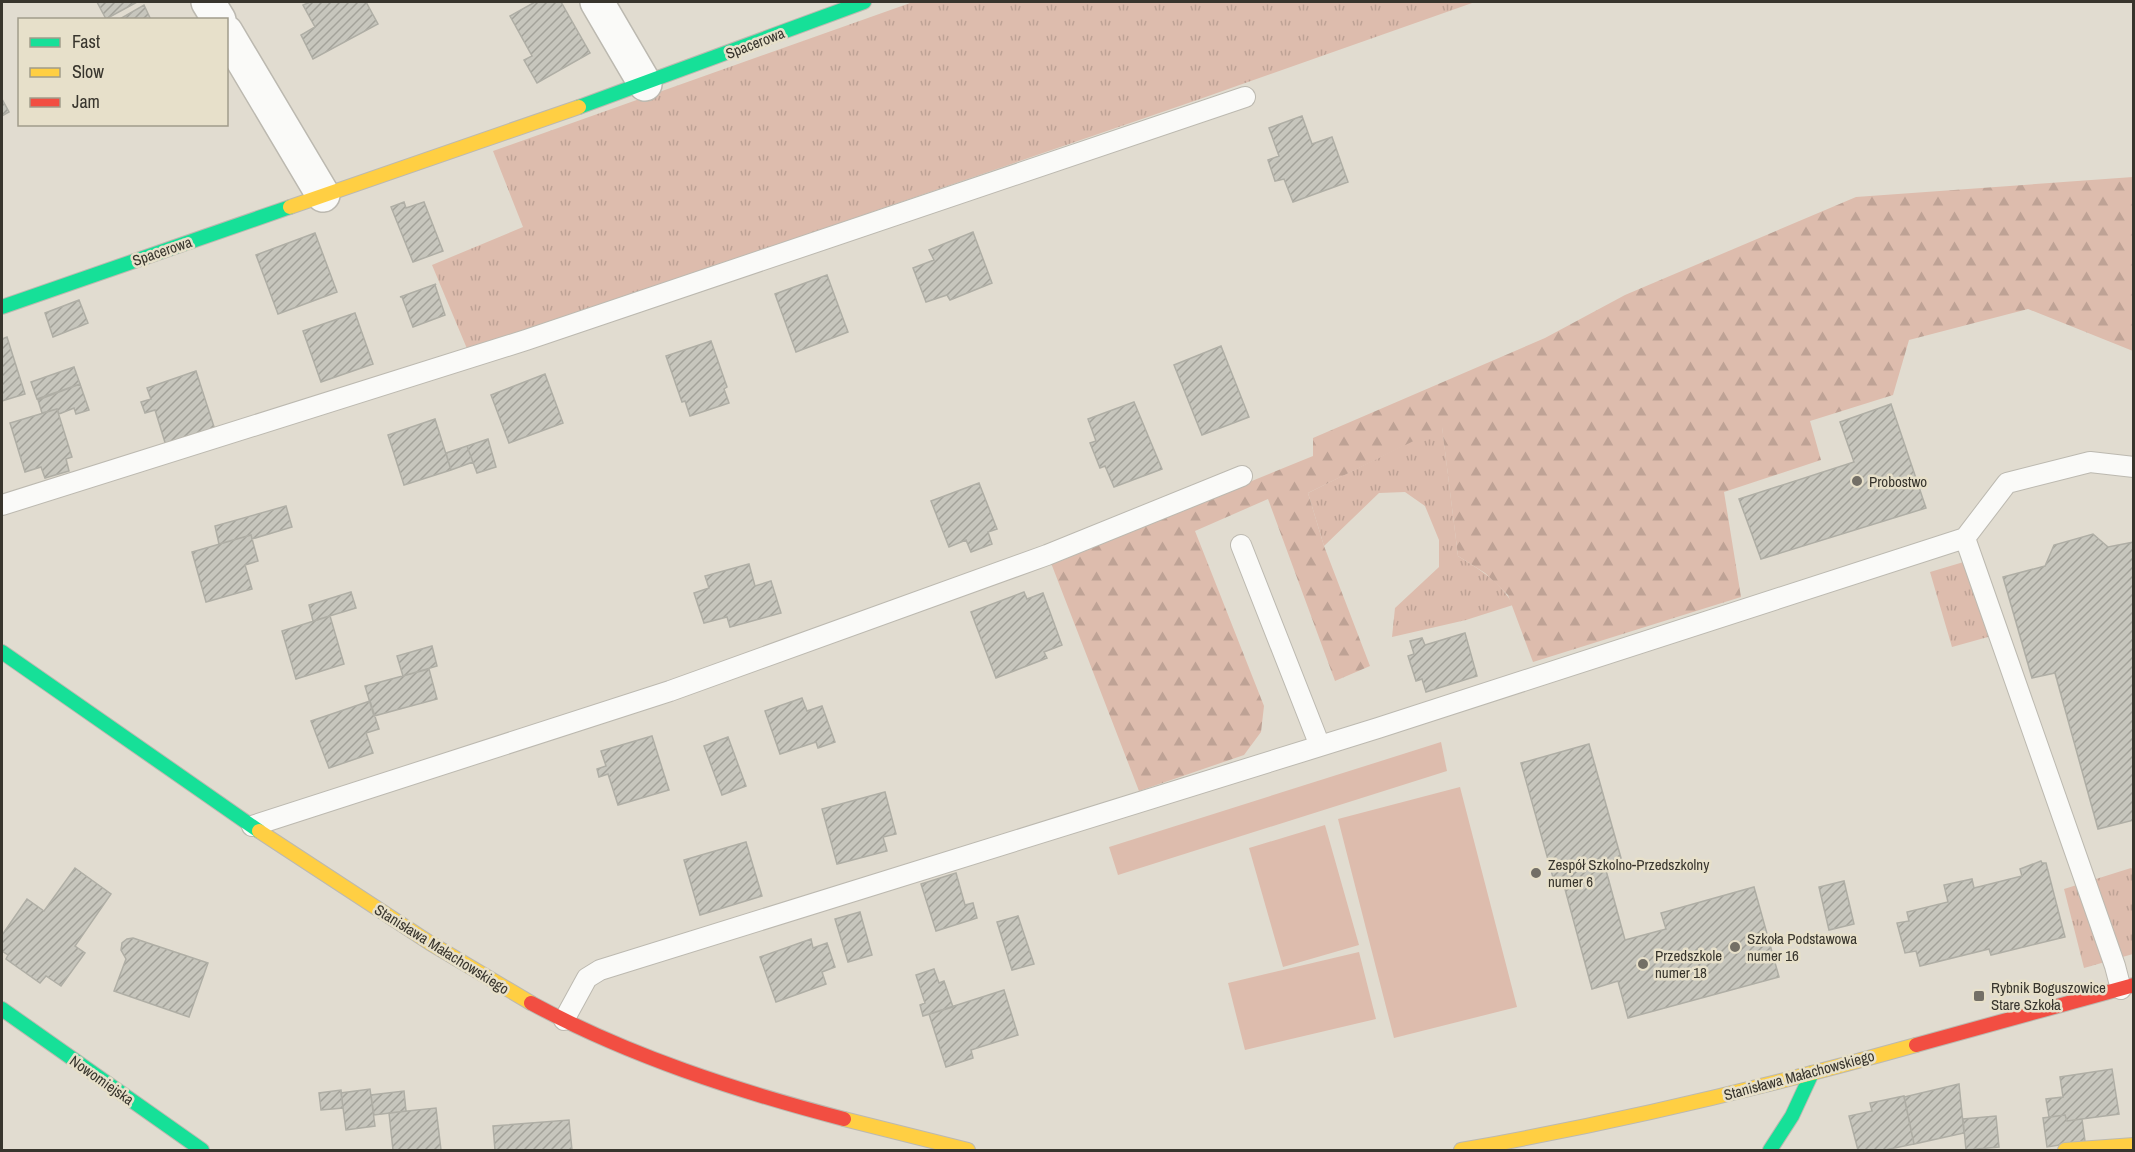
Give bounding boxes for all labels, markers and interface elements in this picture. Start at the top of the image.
legend [18,18,228,126]
street label: Spacerowa [723,22,788,64]
text: Fast [72,29,100,54]
text: Slow [72,59,104,84]
text: Jam [72,89,100,114]
street label: Spacerowa [129,231,195,271]
place label: Probostwo [1869,471,1927,492]
marker: Probostwo [1850,474,1864,488]
place label: Zespół Szkolno-Przedszkolny numer 6 [1548,854,1710,892]
marker: Zespół Szkolno-Przedszkolny numer 6 [1529,866,1543,880]
street label: Stanisława Małachowskiego [371,899,513,999]
place label: Szkoła Podstawowa numer 16 [1747,928,1857,966]
marker: Szkoła Podstawowa numer 16 [1728,940,1742,954]
place label: Przedszkole numer 18 [1655,945,1722,983]
marker: Przedszkole numer 18 [1636,957,1650,971]
place label: Rybnik Boguszowice Stare Szkoła [1991,977,2106,1015]
marker: Rybnik Boguszowice Stare Szkoła [1972,989,1986,1003]
street label: Stanisława Małachowskiego [1721,1045,1877,1105]
street label: Nowomiejska [66,1050,138,1110]

